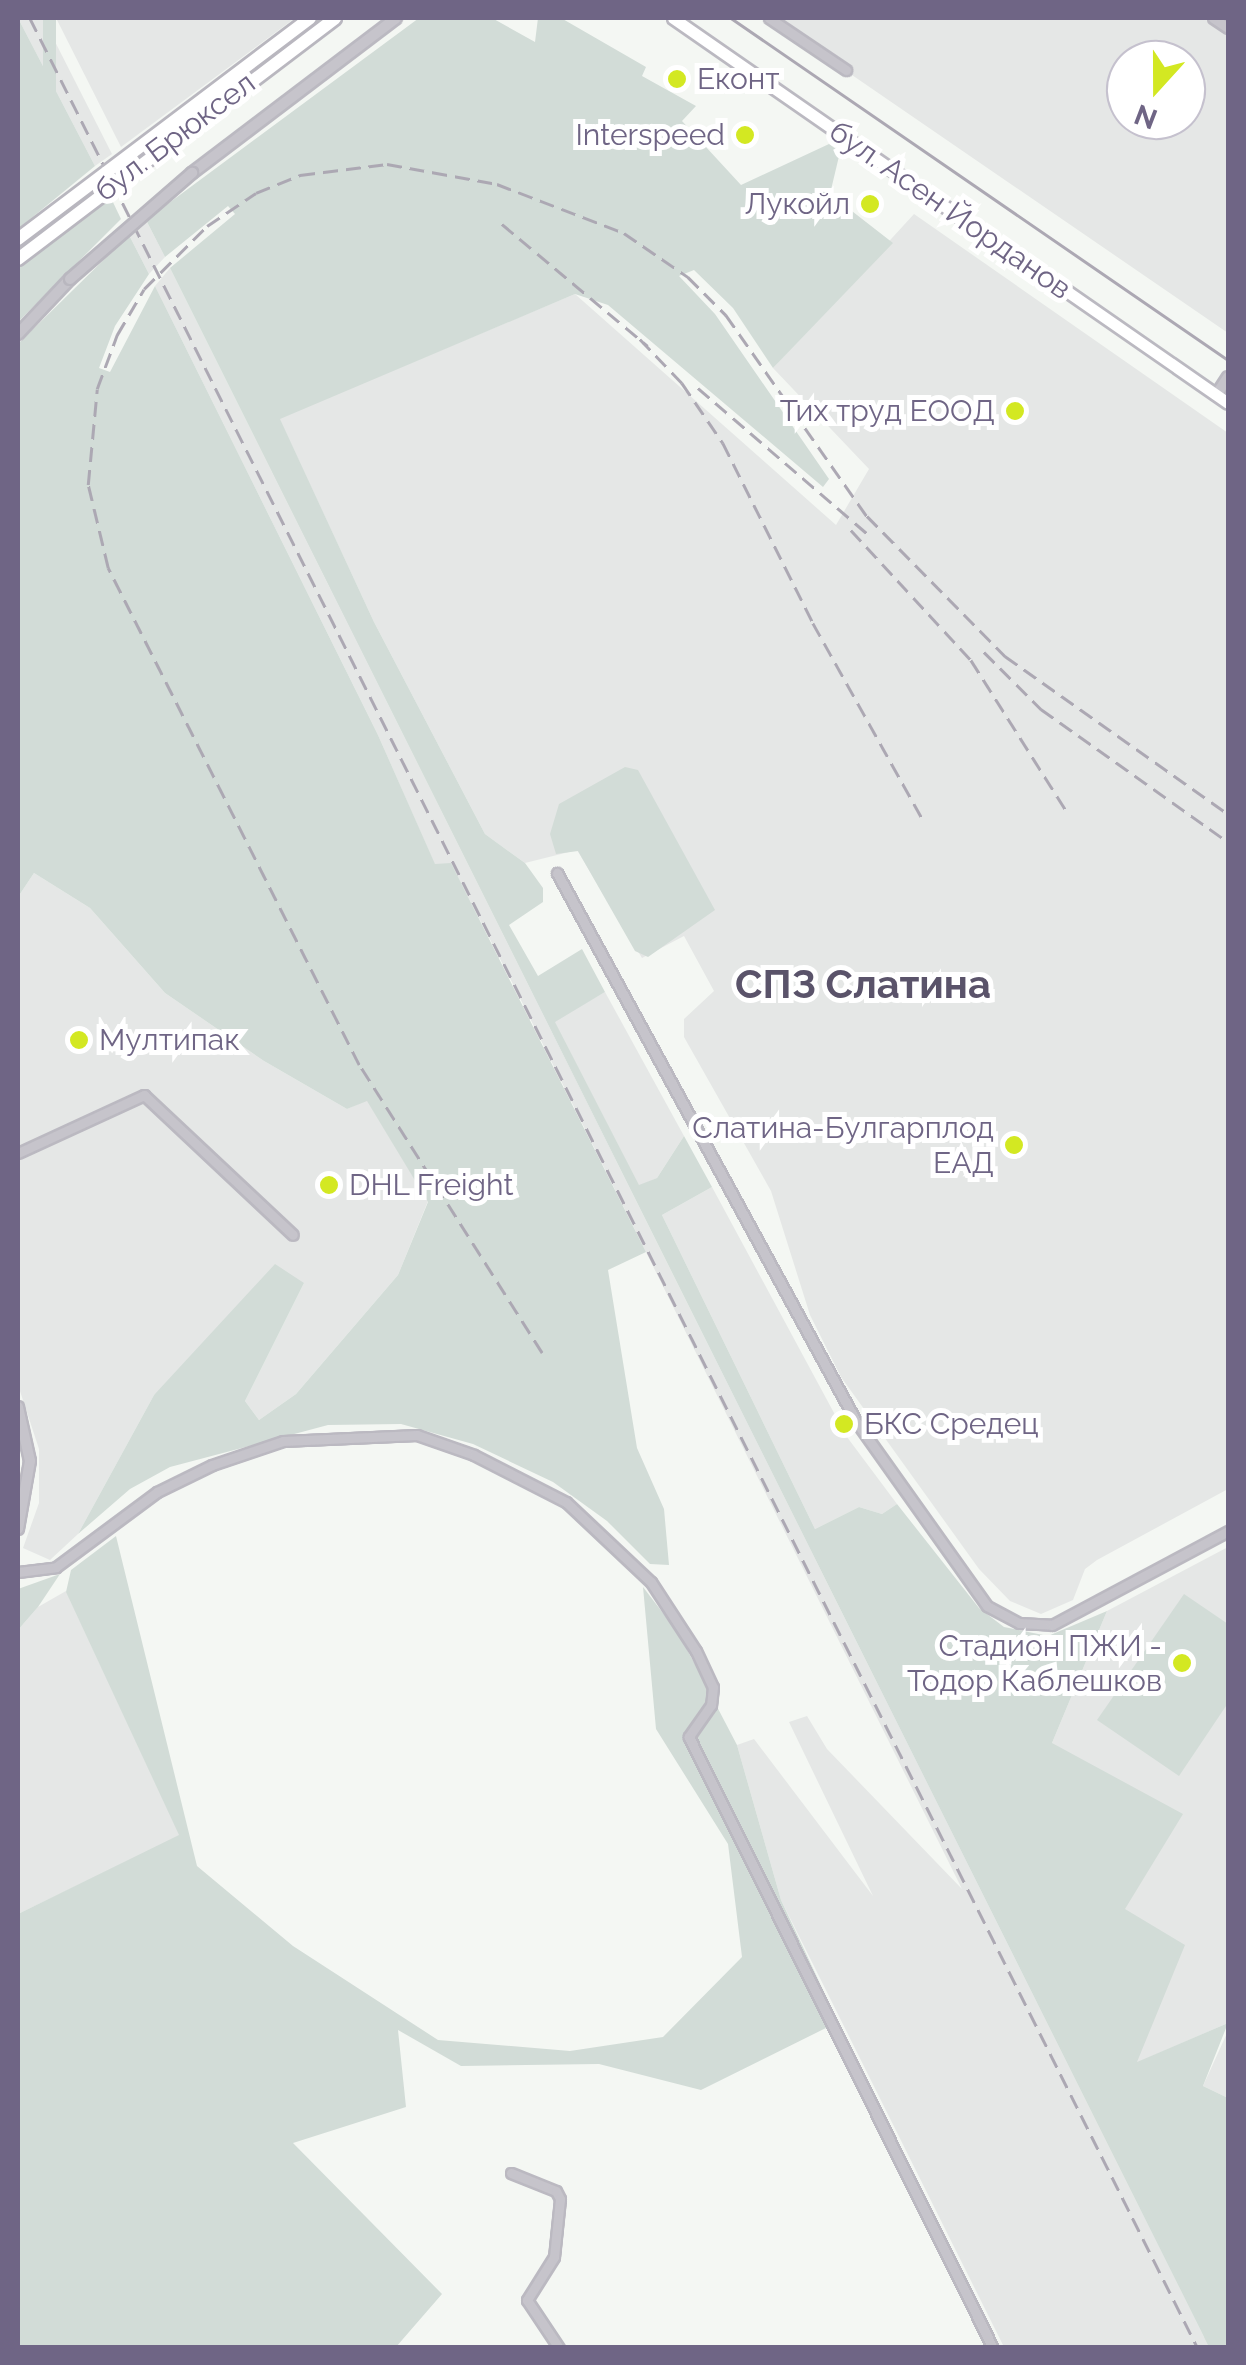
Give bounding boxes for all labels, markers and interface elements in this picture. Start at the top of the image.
north arrow [1106,40,1206,140]
place label: Еконт [697,61,780,97]
street label: бул. Брюксел [88,65,262,209]
marker: Еконт [666,68,688,90]
text: N [1130,97,1162,136]
street label: бул. Асен Йорданов [822,113,1078,307]
place label: Interspeed [575,117,725,153]
marker: Interspeed [734,124,756,146]
place label: Лукойл [744,186,850,222]
marker: Лукойл [859,193,881,215]
place label: Тих труд ЕООД [780,393,995,429]
marker: Тих труд ЕООД [1004,400,1026,422]
district label: СПЗ Слатина [735,960,991,1008]
place label: Мултипак [99,1022,240,1058]
marker: Мултипак [68,1029,90,1051]
place label: Слатина-Булгарплод ЕАД [692,1110,994,1180]
marker: Слатина-Булгарплод ЕАД [1003,1134,1025,1156]
place label: DHL Freight [349,1167,514,1203]
marker: DHL Freight [318,1174,340,1196]
place label: БКС Средец [864,1406,1039,1442]
marker: БКС Средец [833,1413,855,1435]
place label: Стадион ПЖИ - Тодор Каблешков [907,1628,1162,1698]
marker: Стадион ПЖИ - Тодор Каблешков [1171,1652,1193,1674]

